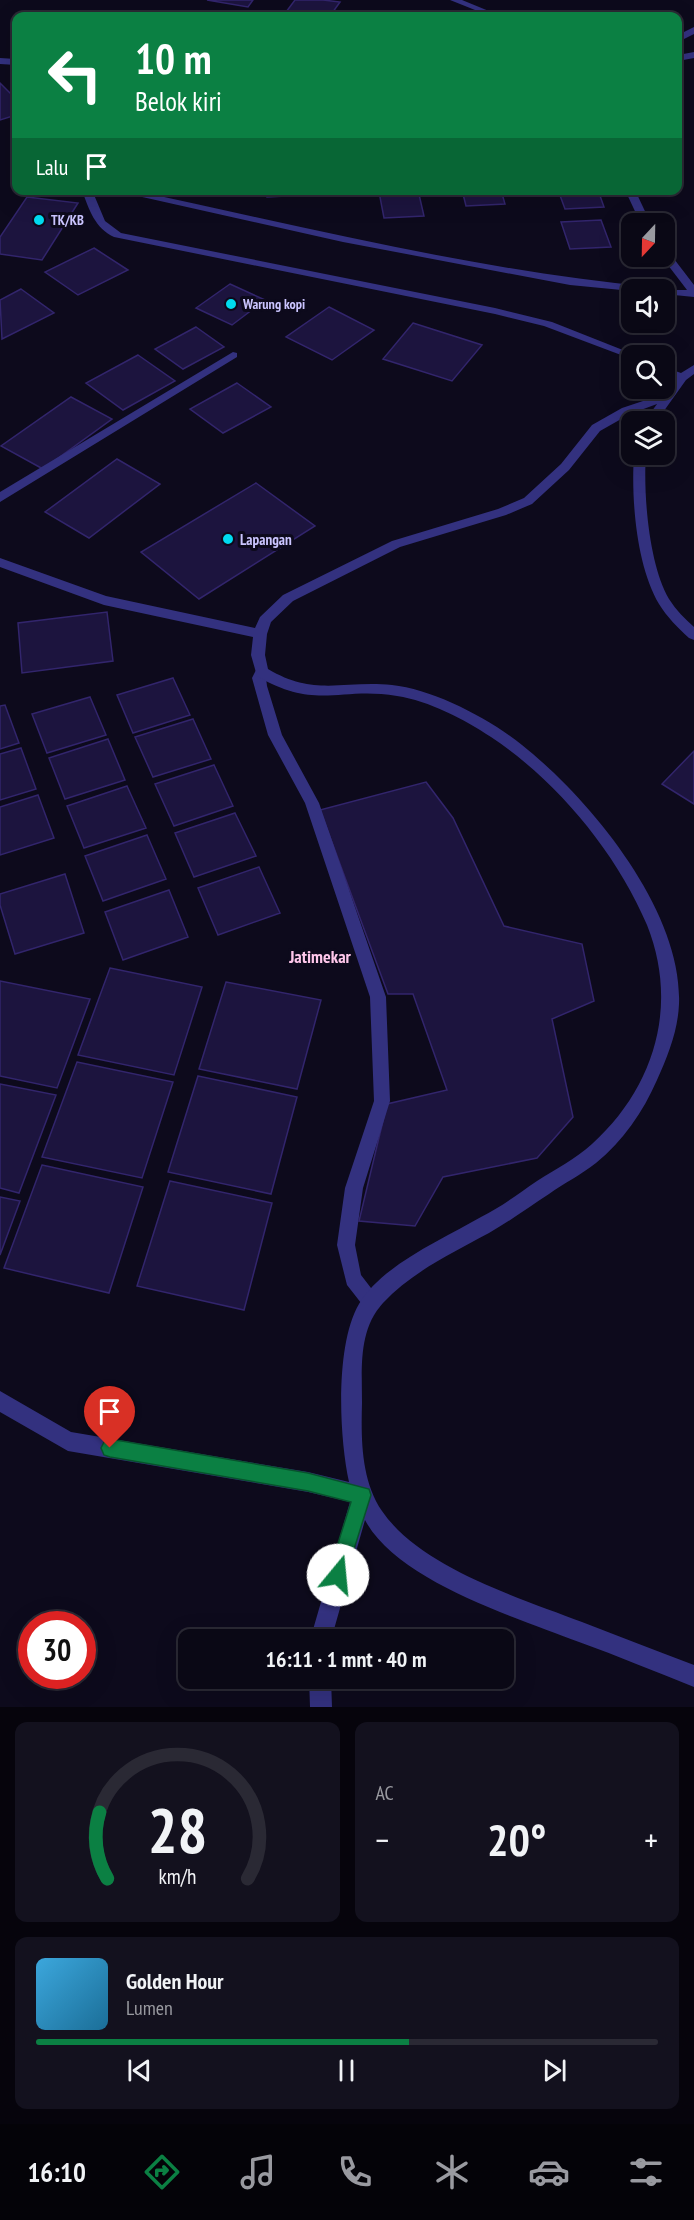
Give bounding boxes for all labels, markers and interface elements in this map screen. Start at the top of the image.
text: 10 m [135,31,212,86]
icon: left [36,36,114,114]
text: Belok kiri [135,84,222,118]
icon: arrive [80,150,113,183]
text: Lalu [36,153,68,181]
place label: TK/KB [51,211,84,229]
marker: TK/KB [32,213,46,227]
north arrow [621,213,675,267]
map controls [621,213,675,465]
button: sound [621,279,675,333]
place label: Warung kopi [242,295,305,313]
marker: Warung kopi [224,297,238,311]
button: search [621,345,675,399]
button: layers [621,411,675,465]
place label: Lapangan [240,530,292,549]
marker: Lapangan [221,532,235,546]
district label: Jatimekar [288,945,352,968]
pin [84,1386,135,1448]
icon: arrive [93,1395,126,1428]
position arrow [306,1543,370,1607]
speed limit sign: 30 [18,1611,96,1689]
text: 16:11 · 1 mnt · 40 m [266,1645,426,1673]
text: AC [376,1780,394,1806]
text: 28 [147,1789,207,1870]
text: 20° [487,1810,546,1868]
text: − [376,1818,389,1861]
text: + [644,1818,658,1861]
text: km/h [158,1862,196,1890]
text: Golden Hour [126,1967,224,1995]
text: Lumen [126,1995,173,2021]
icon: previous [123,2054,156,2087]
icon: pause [330,2054,363,2087]
icon: next [538,2054,571,2087]
icon: directions [141,2151,183,2193]
icon: music [237,2151,279,2193]
icon: phone [334,2151,376,2193]
icon: climate [431,2151,473,2193]
icon: car [528,2151,570,2193]
icon: filters [625,2151,667,2193]
text: 16:10 [27,2155,86,2189]

